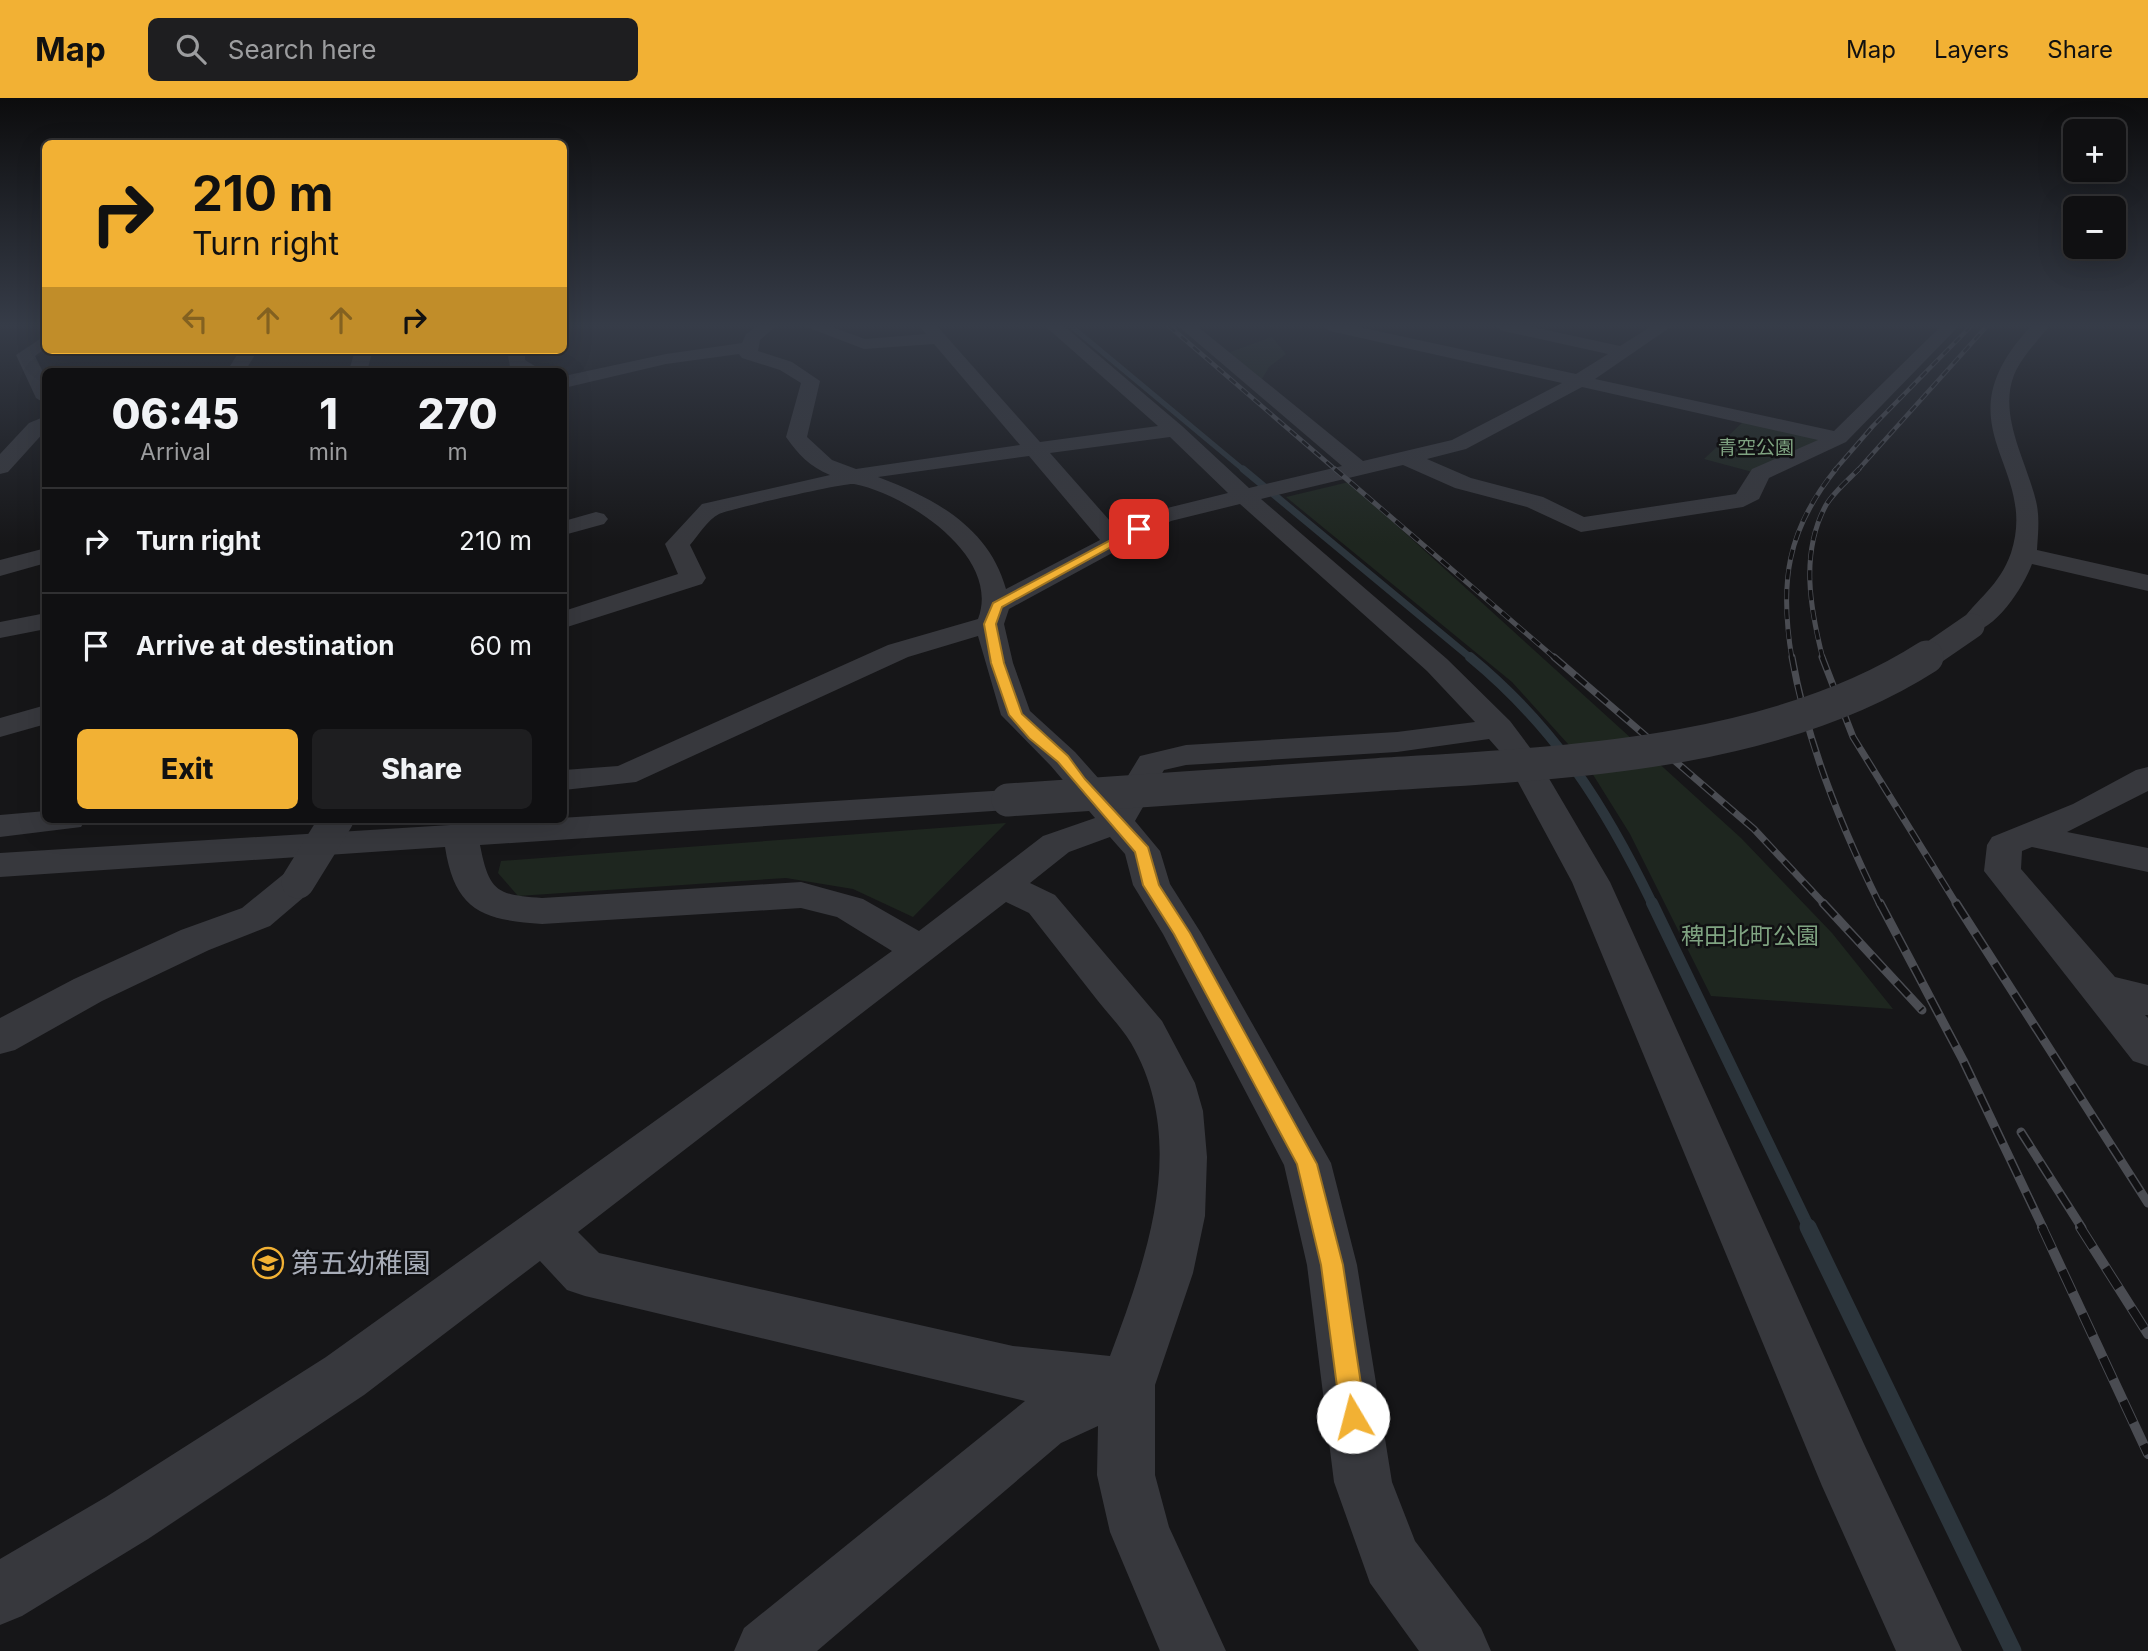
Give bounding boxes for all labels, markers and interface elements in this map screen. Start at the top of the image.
search box [148,18,638,81]
text: Map [35,29,106,69]
icon: search [172,30,210,68]
text: Search here [228,34,376,65]
text: Map [1846,35,1896,64]
text: Layers [1934,35,2009,64]
text: Share [2047,35,2113,64]
map controls [2063,119,2126,259]
button: + [2063,119,2126,182]
text: 210 m [192,164,333,223]
icon: right [77,168,168,259]
button: − [2063,196,2126,259]
text: Turn right [192,224,339,263]
icon: left [176,301,214,339]
icon: ahead [249,301,287,339]
icon: ahead [322,301,360,339]
icon: right [395,301,433,339]
text: 06:45 [111,388,239,439]
text: 1 [319,388,338,439]
text: 270 [418,388,498,439]
park label: 青空公園 [1718,436,1794,459]
text: Arrival [140,438,211,466]
text: min [309,438,348,466]
text: m [447,438,468,466]
pin [1109,499,1169,559]
icon: arrive [1120,510,1158,548]
icon: right [77,522,115,560]
text: Turn right [136,525,261,556]
text: 210 m [459,525,532,556]
icon: arrive [77,627,115,665]
text: Arrive at destination [136,630,395,661]
text: 60 m [469,630,532,661]
button: Exit [77,729,298,809]
button: Share [312,729,532,809]
park label: 稗田北町公園 [1681,922,1819,950]
school or university icon: 第五幼稚園 [251,1246,285,1280]
place label: 第五幼稚園 [291,1246,431,1280]
position arrow [1316,1380,1390,1454]

